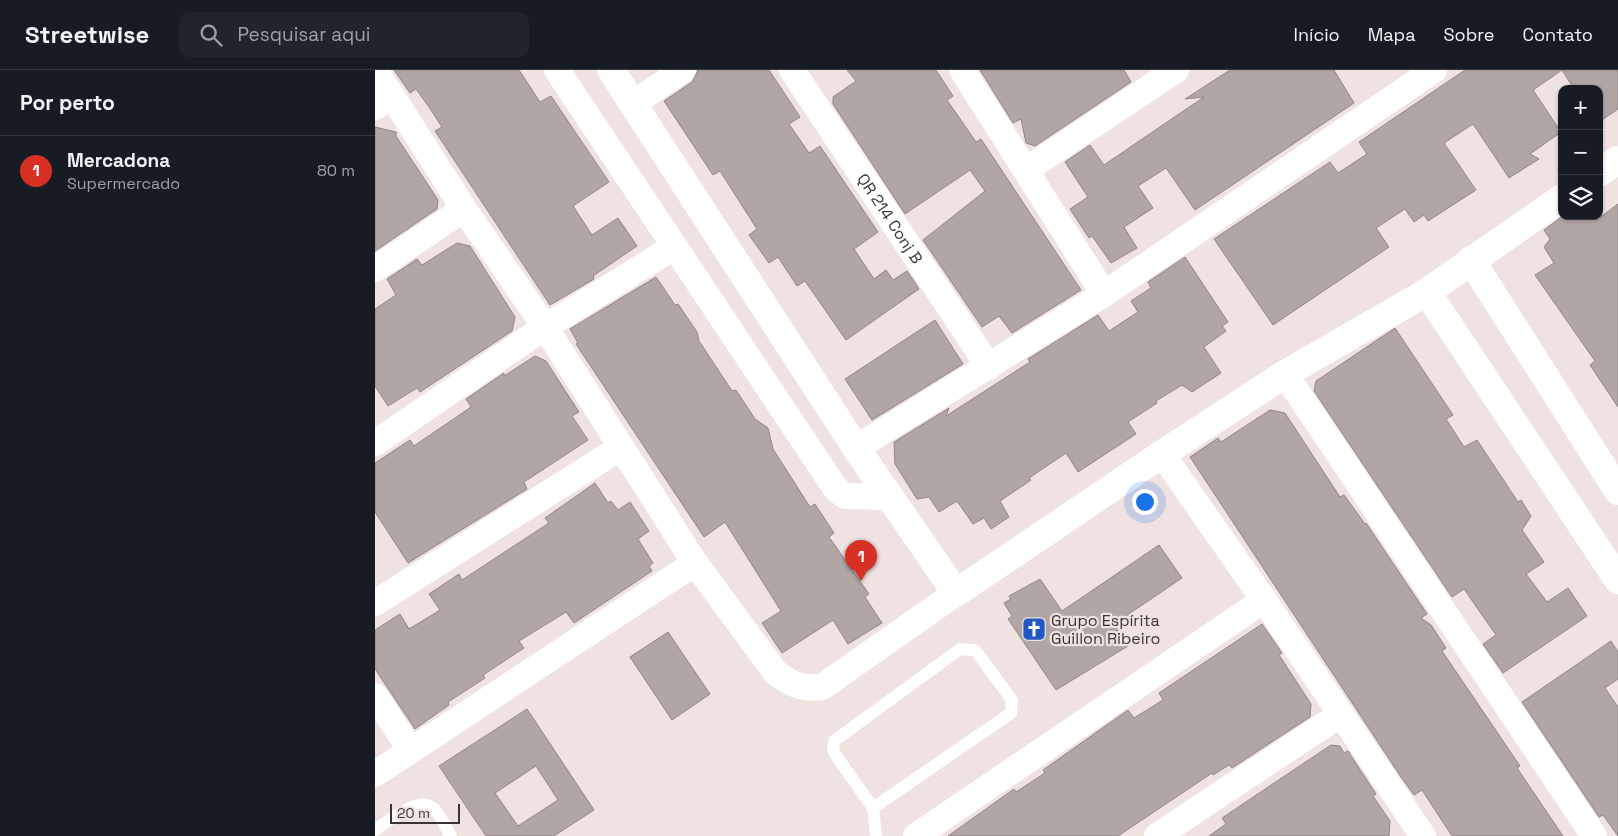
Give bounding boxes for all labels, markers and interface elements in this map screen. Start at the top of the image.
search box [179,12,529,57]
text: Streetwise [25,19,149,50]
icon: search [197,21,225,49]
text: Pesquisar aqui [237,22,370,47]
text: Início [1294,23,1340,46]
text: Mapa [1368,23,1416,46]
text: Sobre [1444,23,1494,46]
text: Contato [1522,23,1593,46]
map controls [1558,85,1603,220]
button: + [1558,85,1603,130]
text: Por perto [20,89,115,116]
button: − [1558,130,1603,175]
text: Mercadona [67,148,170,173]
text: 1 [32,160,40,181]
text: 80 m [317,160,355,181]
street label: QR 214 Conj B [853,169,928,268]
text: Supermercado [67,173,180,194]
button: layers [1558,175,1603,220]
your location [1132,489,1158,515]
pin: 1 [845,540,877,581]
place label: Grupo Espírita Guillon Ribeiro [1051,610,1160,649]
church icon: Grupo Espírita Guillon Ribeiro [1021,616,1047,642]
scale bar [390,801,460,824]
text: 20 m [397,804,430,822]

